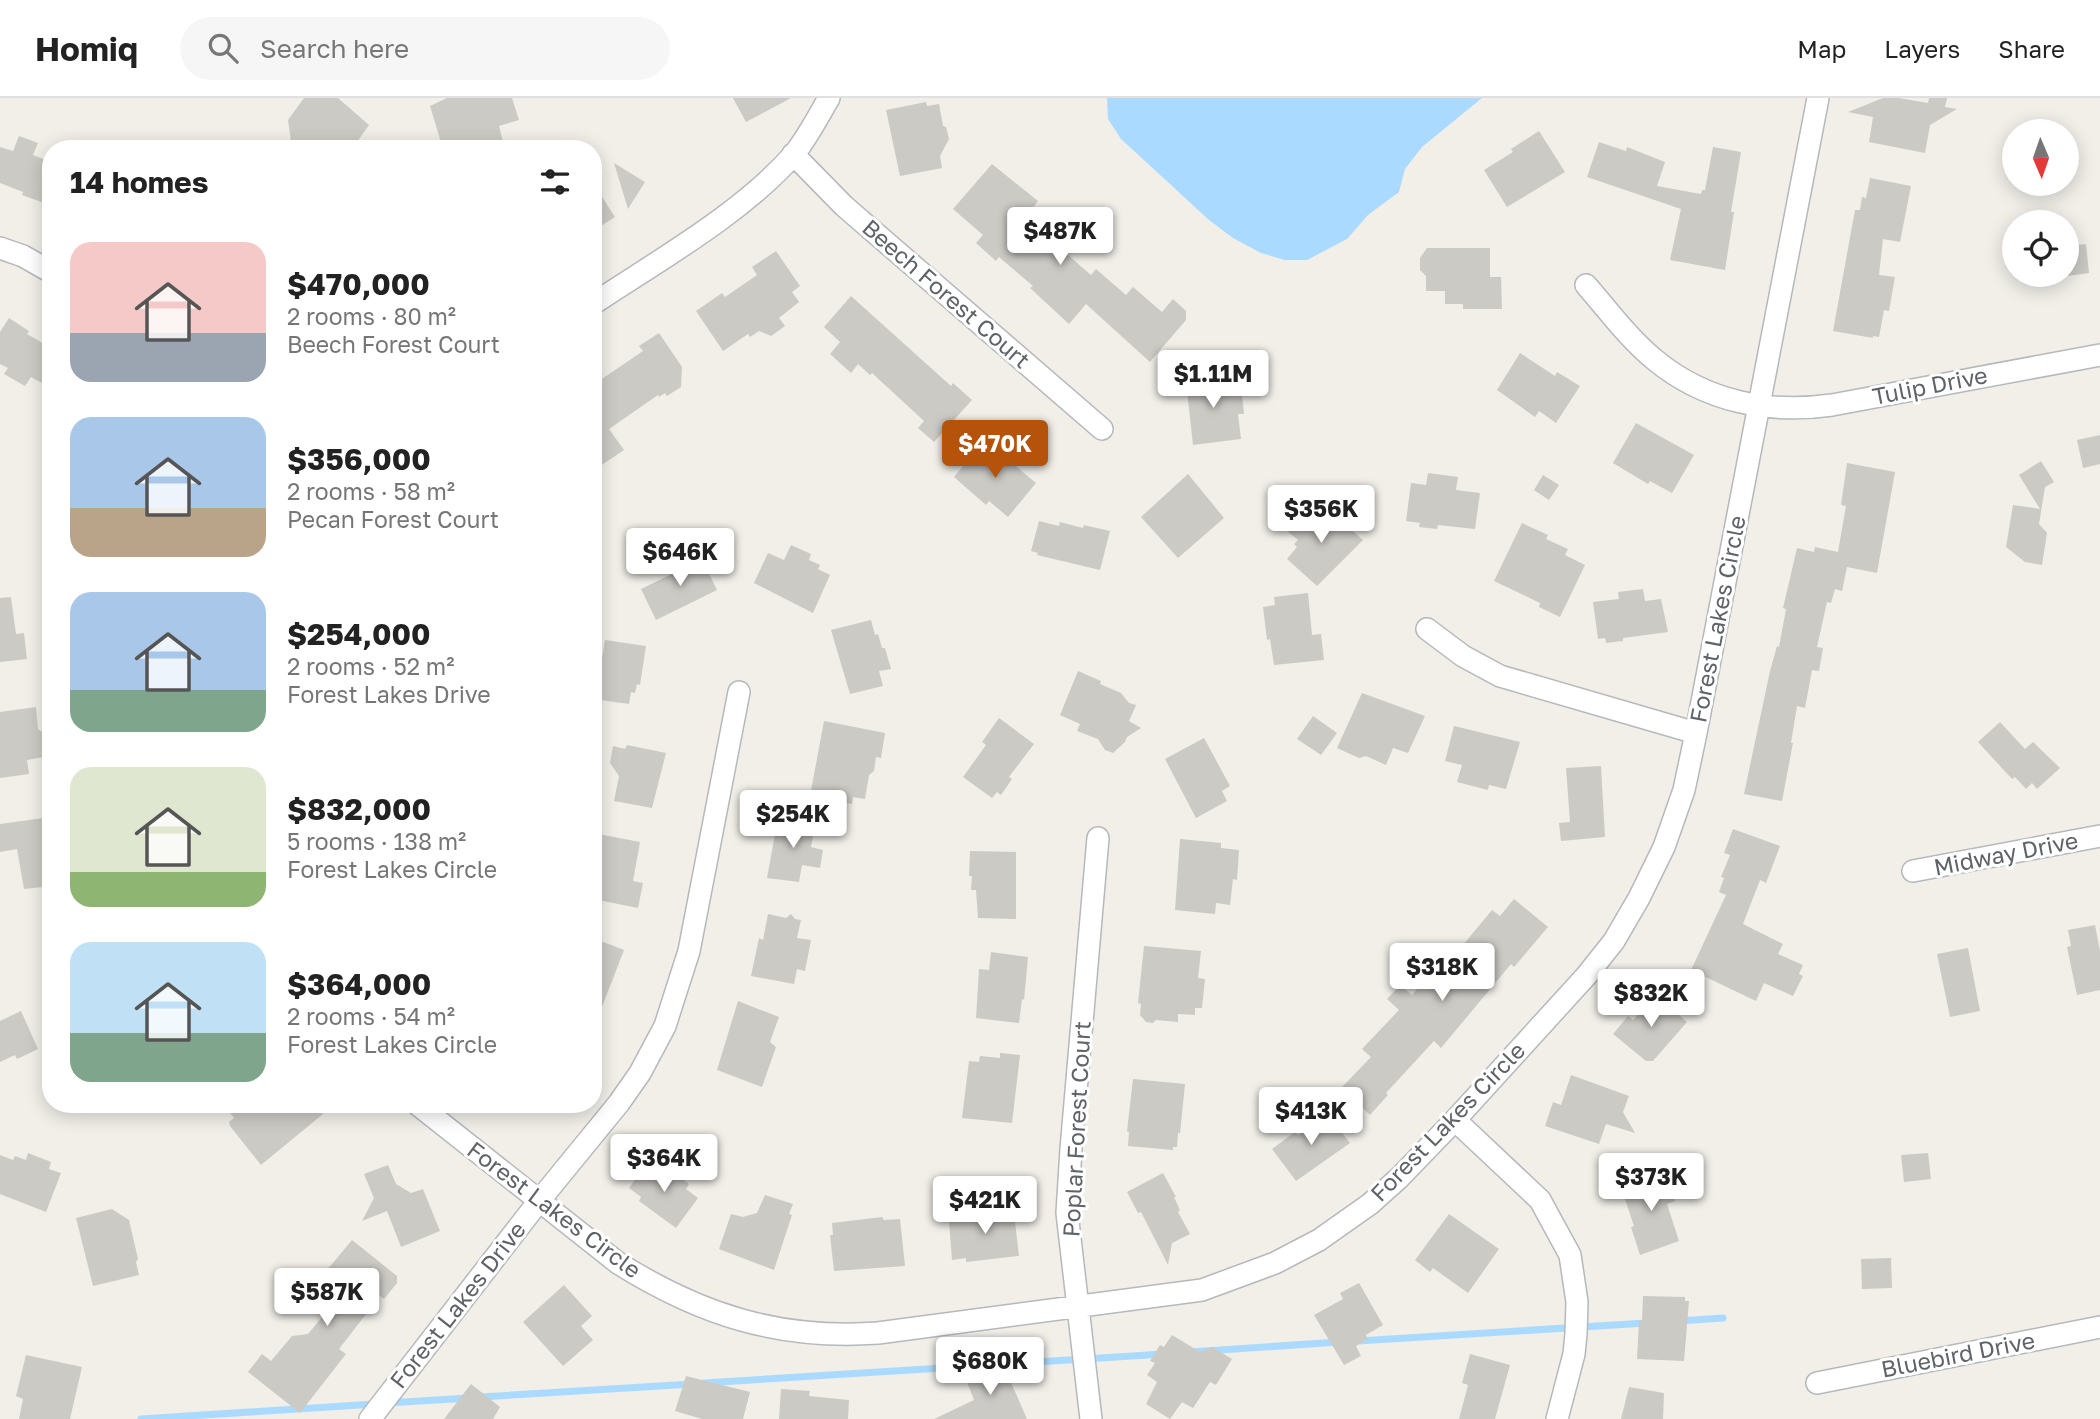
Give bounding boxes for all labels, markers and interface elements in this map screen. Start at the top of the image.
search box [180,17,670,80]
text: Homiq [35,29,138,68]
icon: search [204,29,242,67]
text: Search here [260,33,409,64]
text: Map [1797,34,1846,63]
text: Layers [1884,34,1960,63]
text: Share [1998,34,2065,63]
north arrow [2002,119,2079,196]
map controls [2002,119,2079,287]
icon: filters [536,163,574,201]
text: 14 homes [70,164,209,200]
pin: $487K [1011,208,1109,267]
button: locate [2002,210,2079,287]
street label: Beech Forest Court [857,213,1036,374]
text: $487K [1023,216,1097,244]
text: $470,000 [287,266,430,302]
icon: home [126,270,210,354]
text: 2 rooms · 80 m² [287,302,456,330]
text: Beech Forest Court [287,330,500,358]
pin: $1.11M [1156,350,1270,410]
text: $1.11M [1174,359,1252,387]
street label: Tulip Drive [1870,360,1990,410]
pin: $470K [946,420,1044,480]
text: $470K [958,429,1032,457]
text: $356,000 [287,441,431,477]
icon: home [126,445,210,529]
text: 2 rooms · 58 m² [287,477,455,505]
pin: $356K [1272,486,1370,545]
text: $356K [1284,494,1358,522]
text: Pecan Forest Court [287,505,499,533]
street label: Forest Lakes Circle [1683,513,1751,725]
pin: $646K [631,528,729,588]
text: $646K [642,537,718,565]
text: $254,000 [287,616,431,652]
icon: home [126,620,210,704]
text: 2 rooms · 52 m² [287,652,454,680]
text: Forest Lakes Drive [287,680,491,708]
pin: $254K [744,790,842,850]
text: $832,000 [287,791,431,827]
icon: home [126,795,210,879]
text: $254K [756,799,830,827]
street label: Midway Drive [1931,825,2080,881]
text: 5 rooms · 138 m² [287,827,466,855]
text: Forest Lakes Circle [287,855,497,883]
pin: $318K [1393,944,1491,1003]
text: $318K [1406,952,1478,980]
text: $364,000 [287,966,431,1002]
icon: home [126,970,210,1054]
pin: $832K [1602,970,1700,1029]
text: $832K [1614,978,1688,1006]
text: 2 rooms · 54 m² [287,1002,455,1030]
street label: Poplar Forest Court [1056,1020,1096,1238]
text: Forest Lakes Circle [287,1030,497,1058]
street label: Forest Lakes Circle [1364,1036,1530,1207]
pin: $413K [1262,1088,1360,1147]
text: $413K [1275,1096,1347,1124]
pin: $364K [615,1134,713,1194]
street label: Forest Lakes Circle [462,1135,647,1284]
text: $364K [626,1143,702,1171]
pin: $373K [1602,1154,1700,1213]
text: $373K [1615,1162,1687,1190]
pin: $421K [936,1176,1034,1236]
text: $421K [949,1185,1021,1213]
street label: Forest Lakes Drive [383,1216,531,1393]
pin: $587K [278,1268,376,1328]
text: $587K [290,1277,364,1305]
street label: Bluebird Drive [1879,1325,2037,1383]
pin: $680K [941,1338,1039,1397]
text: $680K [952,1346,1028,1374]

